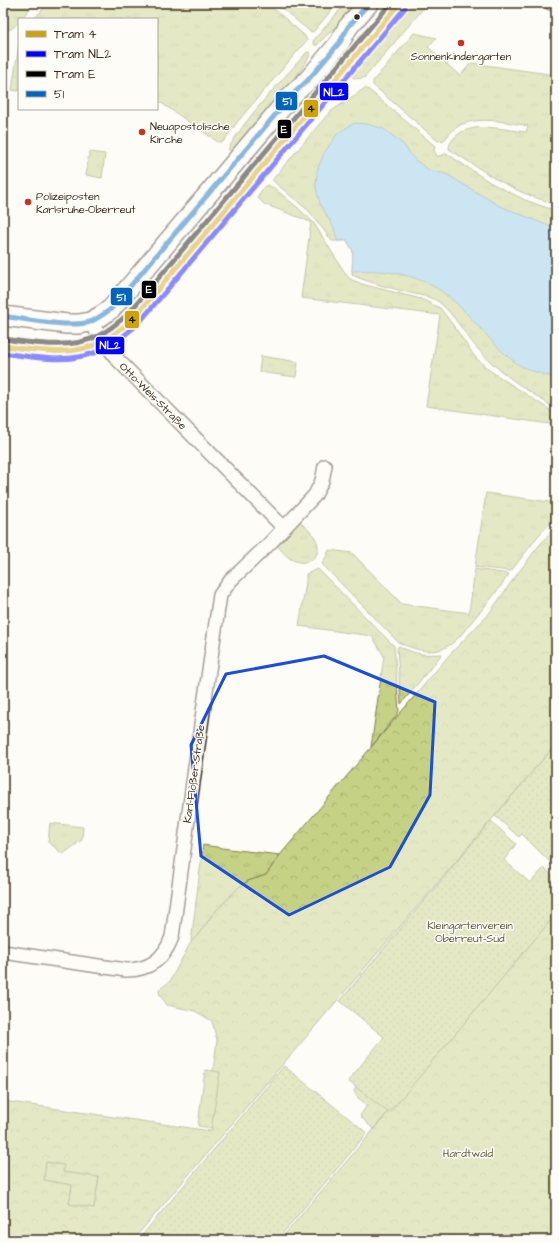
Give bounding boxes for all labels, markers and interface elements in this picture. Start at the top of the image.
unlabelled marker [352,12,362,22]
legend [18,18,158,110]
text: Tram 4 [54,26,97,43]
marker: Sonnenkindergarten [456,38,466,48]
text: Tram NL2 [54,46,111,63]
place label: Sonnenkindergarten [411,49,512,65]
text: Tram E [54,66,95,83]
line badge: NL2 [319,82,349,101]
text: NL2 [324,85,345,100]
text: 51 [54,86,64,103]
line badge: 51 [275,91,298,111]
text: 51 [282,94,292,109]
line badge: 4 [303,99,319,118]
text: 4 [307,101,315,116]
place label: Neuapostolische Kirche [150,119,230,147]
line badge: E [277,119,292,139]
text: E [281,122,288,137]
marker: Neuapostolische Kirche [137,127,147,137]
place label: Polizeiposten Karlsruhe-Oberreut [36,189,136,217]
marker: Polizeiposten Karlsruhe-Oberreut [23,197,33,207]
line badge: E [141,280,157,299]
text: E [146,282,153,297]
line badge: 51 [110,287,133,306]
text: 51 [116,290,126,305]
line badge: 4 [124,310,140,329]
text: 4 [128,312,136,327]
line badge: NL2 [95,336,125,355]
text: NL2 [100,338,121,353]
street label: Otto-Wels-Straße [116,359,190,433]
street label: Karl-Flößer-Straße [180,724,208,824]
park label: Kleingartenverein Oberreut-Süd [427,918,513,946]
park label: Hardtwald [443,1146,493,1161]

